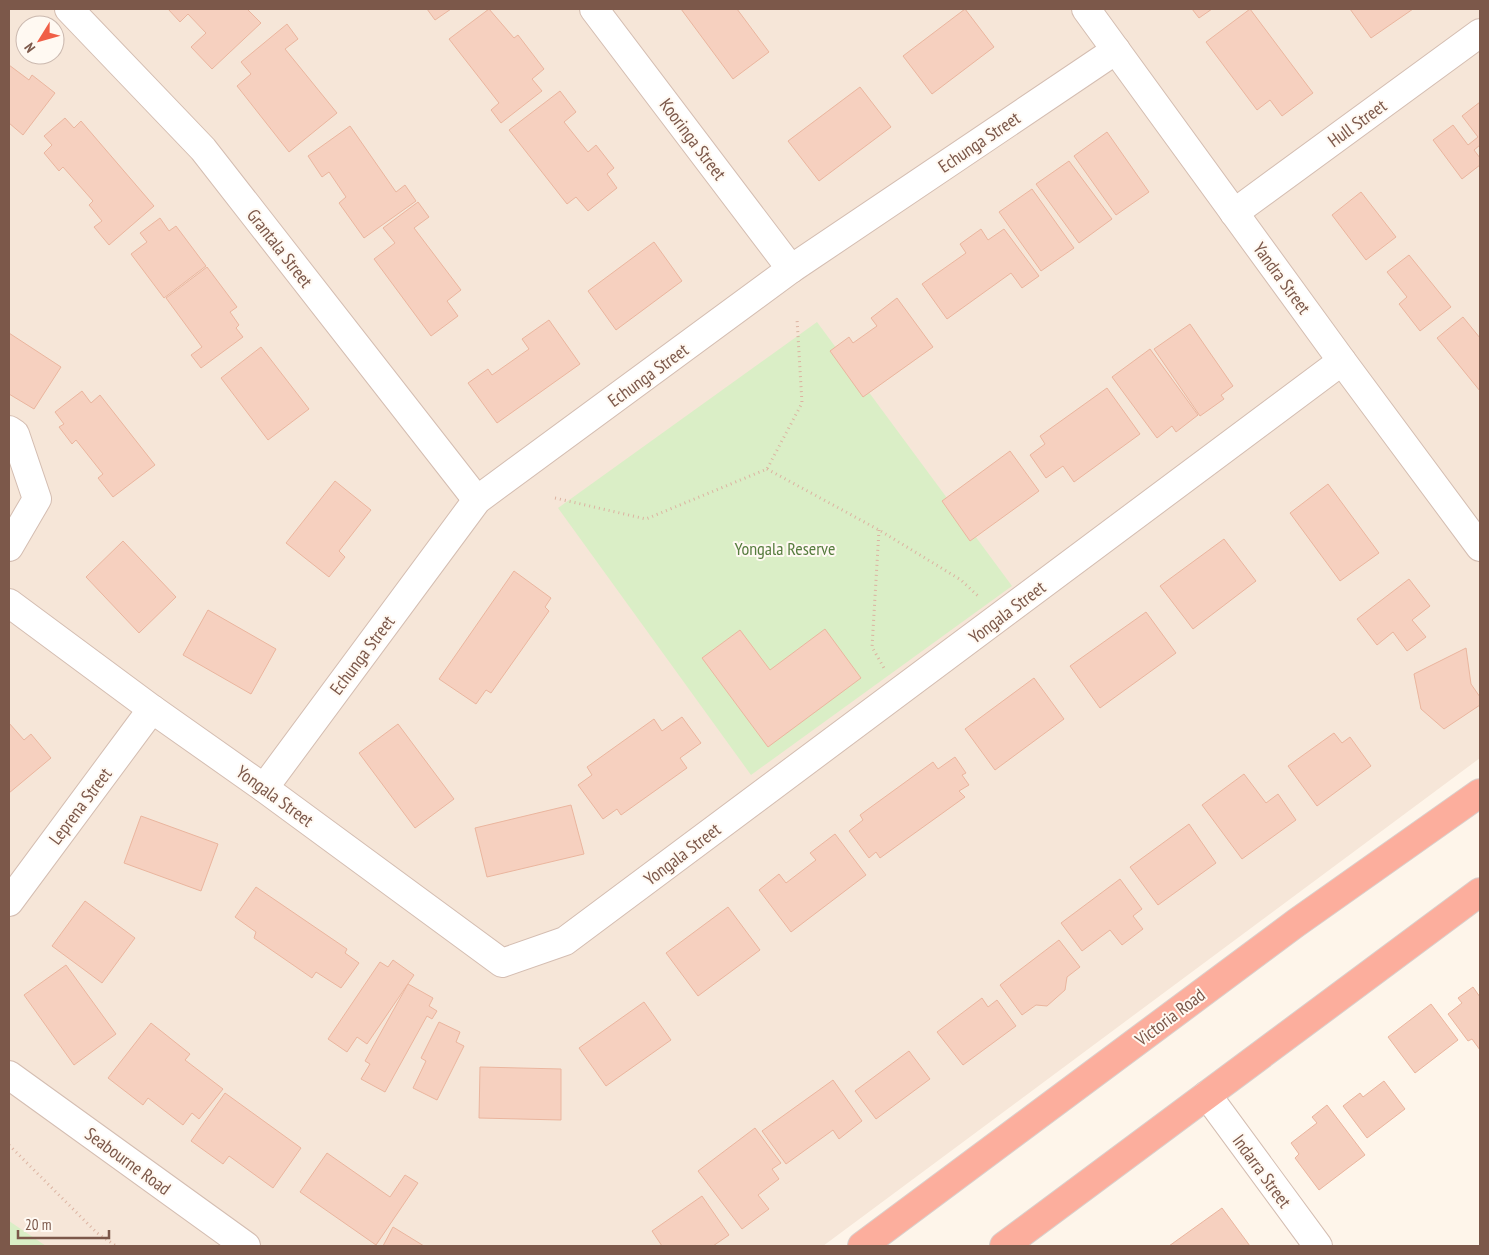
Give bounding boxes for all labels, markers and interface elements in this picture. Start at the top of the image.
north arrow [15,15,65,65]
text: N [20,39,39,56]
street label: Kooringa Street [655,94,731,185]
street label: Hull Street [1323,94,1391,152]
street label: Echunga Street [934,106,1024,178]
street label: Grantala Street [242,204,318,292]
street label: Yandra Street [1248,238,1316,318]
street label: Echunga Street [603,338,693,412]
park label: Yongala Reserve [735,537,836,560]
street label: Yongala Street [964,576,1050,648]
street label: Echunga Street [325,611,399,699]
street label: Yongala Street [232,760,318,832]
street label: Leprena Street [44,763,116,849]
street label: Yongala Street [639,818,725,890]
street label: Victoria Road [1130,983,1210,1051]
street label: Seabourne Road [81,1122,175,1200]
street label: Indarra Street [1228,1130,1296,1212]
scale bar [18,1208,109,1240]
text: 20 m [25,1215,51,1234]

